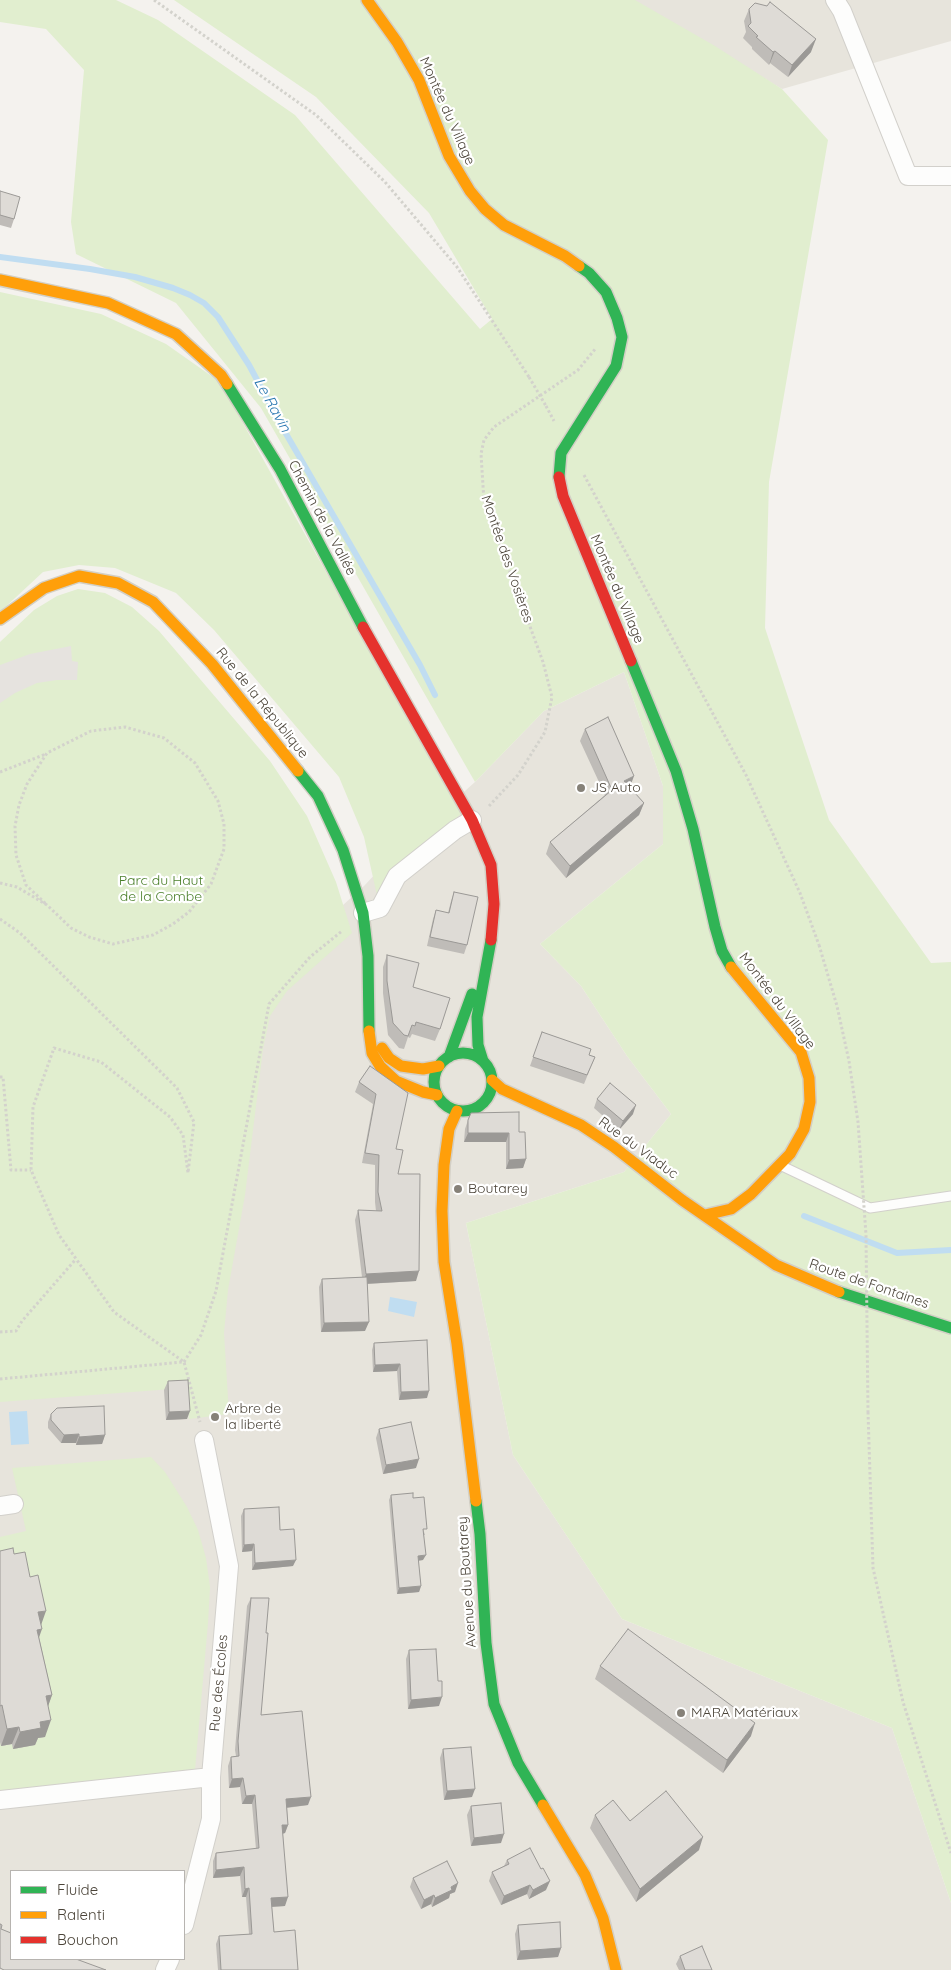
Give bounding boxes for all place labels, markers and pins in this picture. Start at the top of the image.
place label: JS Auto [591,780,641,796]
marker: JS Auto [575,782,587,794]
place label: Boutarey [468,1181,528,1197]
marker: Boutarey [452,1183,464,1195]
place label: Arbre de la liberté [225,1401,281,1434]
marker: Arbre de la liberté [209,1411,221,1423]
place label: MARA Matériaux [691,1705,798,1721]
marker: MARA Matériaux [675,1707,687,1719]

